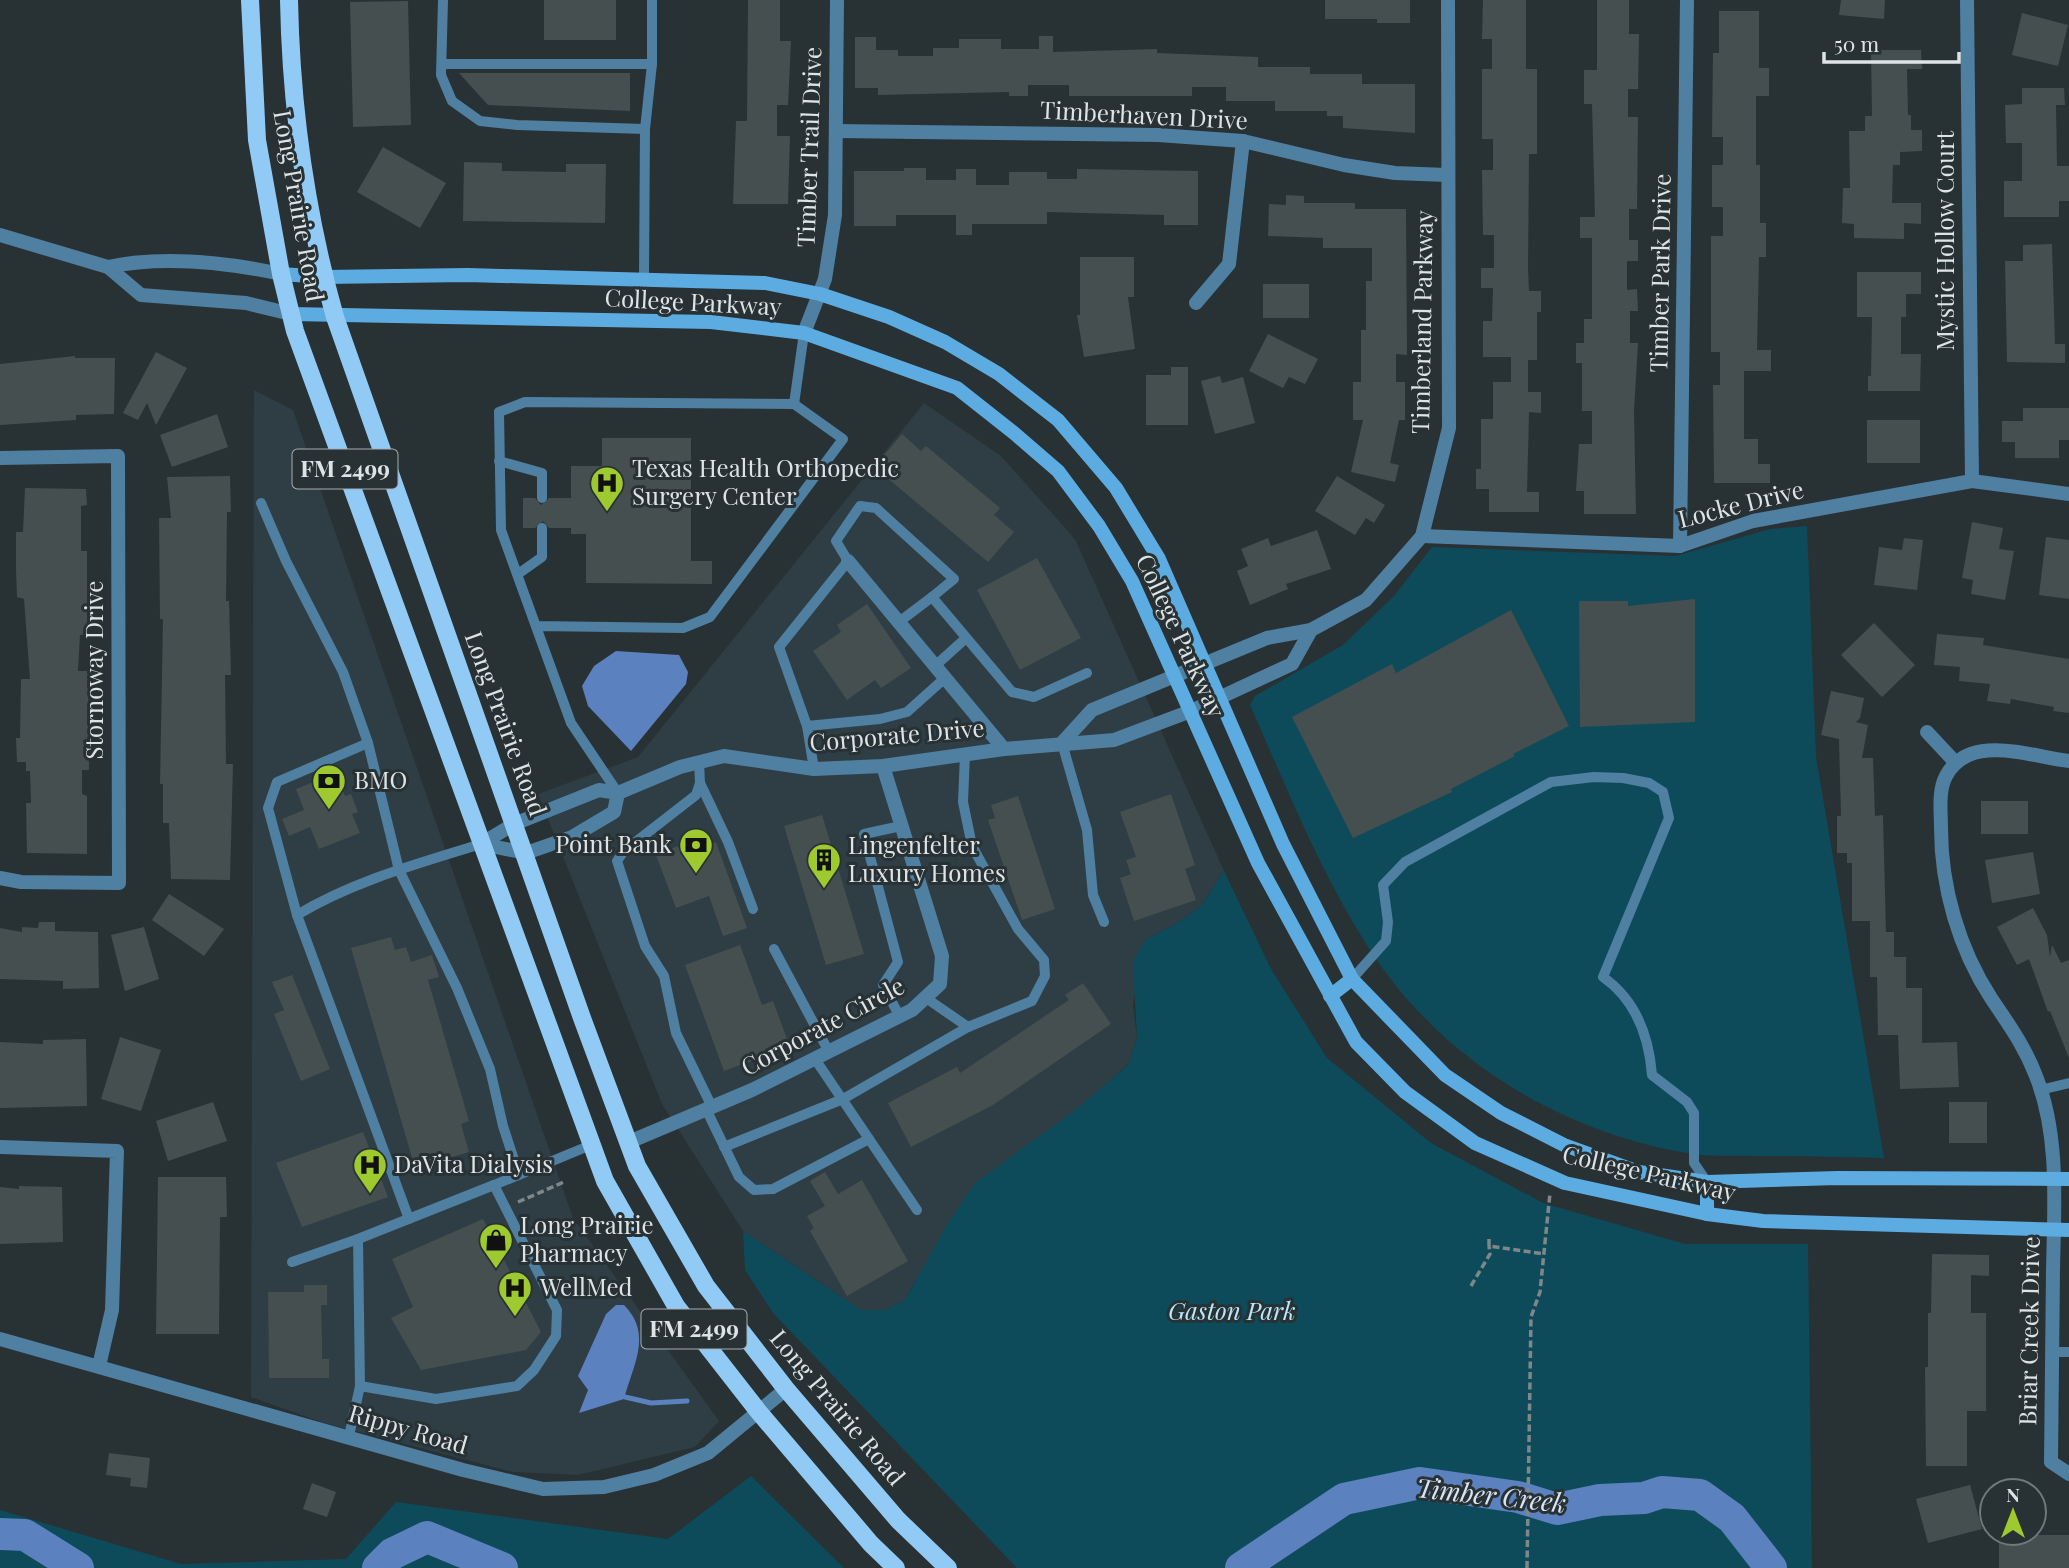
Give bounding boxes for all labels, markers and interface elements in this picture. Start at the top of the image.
scale bar [1824,21,1959,65]
text: 50 m [1834,29,1880,57]
street label: Timber Trail Drive [789,46,827,248]
street label: Timberhaven Drive [1040,93,1249,135]
street label: Long Prairie Road [267,107,333,304]
street label: Mystic Hollow Court [1928,130,1960,351]
street label: Timber Park Drive [1641,173,1677,373]
street label: Timberland Parkway [1403,210,1439,434]
street label: College Parkway [604,280,782,322]
road number: FM 2499 [292,449,398,489]
place label: Texas Health Orthopedic Surgery Center [632,451,899,511]
hospital icon: Texas Health Orthopedic Surgery Center [588,464,626,513]
street label: Locke Drive [1674,472,1807,534]
street label: College Parkway [1130,548,1234,722]
street label: Stornoway Drive [77,581,109,759]
street label: Long Prairie Road [459,627,555,820]
street label: Corporate Drive [808,710,986,758]
bank icon: BMO [310,762,348,811]
place label: BMO [354,763,407,795]
bank icon: Point Bank [677,826,715,875]
place label: Point Bank [555,827,673,859]
place label: Lingenfelter Luxury Homes [848,828,1006,888]
building icon: Lingenfelter Luxury Homes [805,841,843,890]
street label: Corporate Circle [735,969,909,1082]
street label: College Parkway [1560,1137,1739,1208]
hospital icon: DaVita Dialysis [351,1146,389,1195]
place label: DaVita Dialysis [394,1147,553,1179]
place label: Long Prairie Pharmacy [520,1208,654,1268]
shop icon: Long Prairie Pharmacy [477,1221,515,1270]
street label: Briar Creek Drive [2010,1236,2046,1426]
hospital icon: WellMed [496,1269,534,1318]
place label: WellMed [539,1270,633,1302]
park label: Gaston Park [1168,1294,1296,1326]
road number: FM 2499 [642,1310,746,1348]
street label: Long Prairie Road [764,1322,913,1491]
street label: Rippy Road [345,1396,472,1460]
water label: Timber Creek [1415,1469,1568,1520]
north arrow [1978,1477,2048,1547]
text: N [2006,1481,2020,1507]

